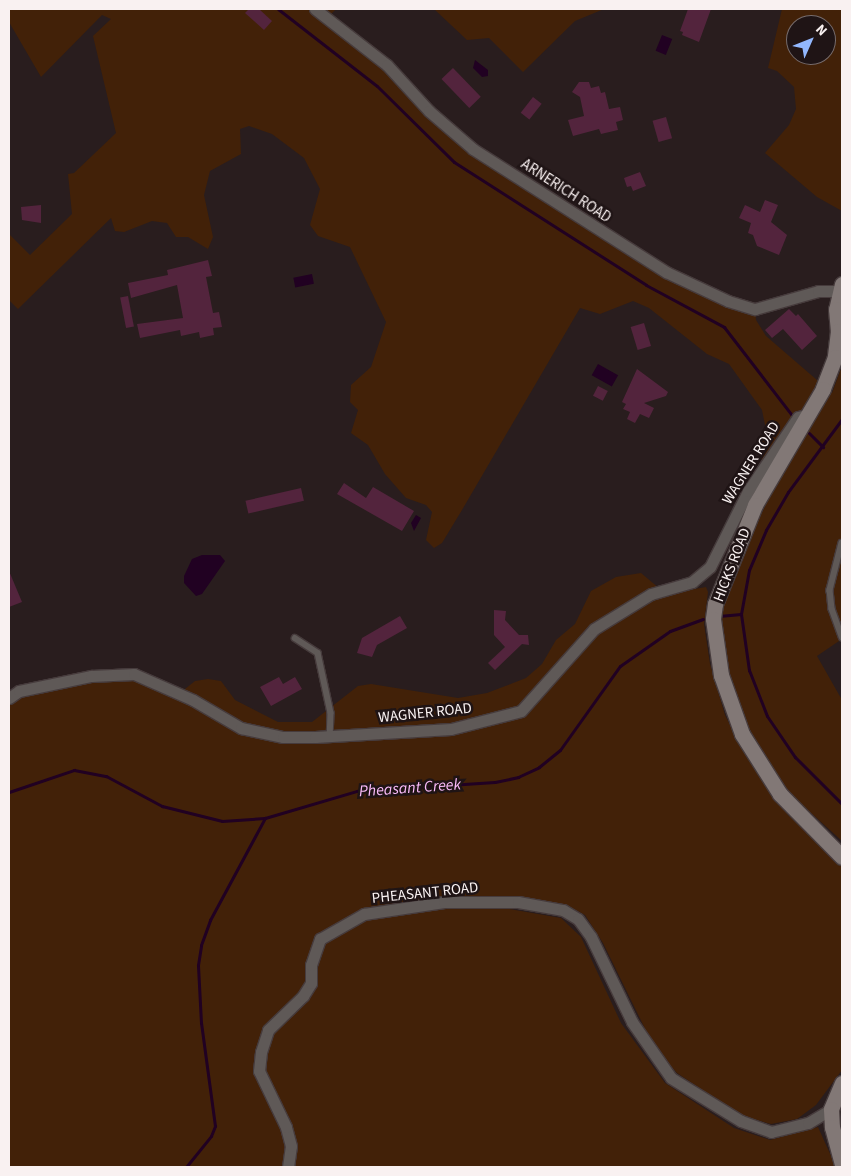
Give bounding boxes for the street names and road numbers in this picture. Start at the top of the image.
street label: ARNERICH ROAD [518,155,614,227]
street label: WAGNER ROAD [718,418,784,508]
street label: HICKS ROAD [710,526,754,604]
street label: WAGNER ROAD [377,699,473,727]
street label: PHEASANT ROAD [371,878,479,908]

